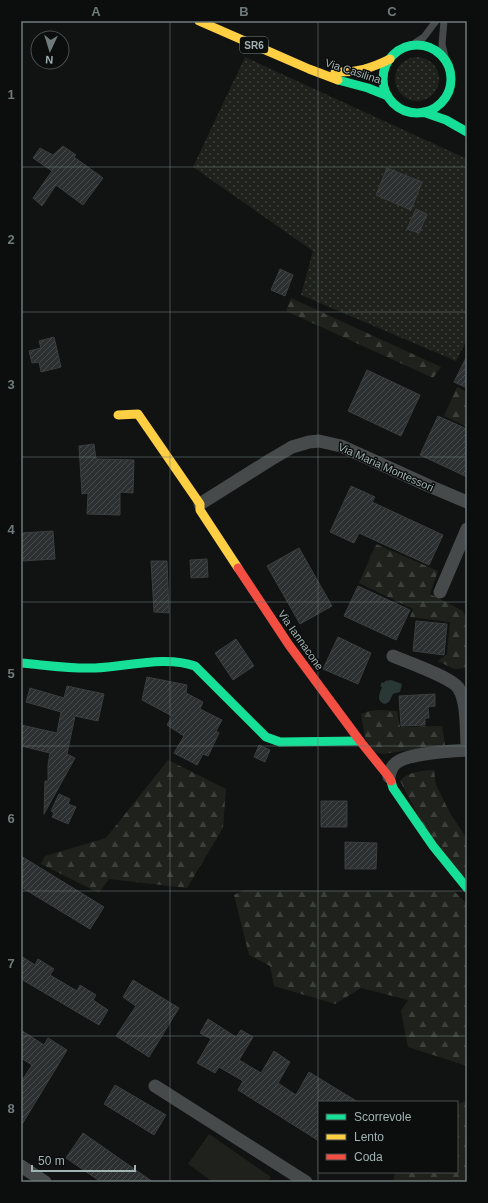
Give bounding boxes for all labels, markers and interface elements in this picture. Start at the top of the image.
text: A [91,4,101,19]
text: B [239,4,249,19]
text: C [387,4,397,19]
north arrow [30,30,70,70]
road number: SR6 [240,37,268,53]
text: N [45,54,54,66]
street label: Via Casilina [324,56,383,86]
text: 1 [7,87,15,102]
text: 2 [7,232,15,247]
text: 3 [7,377,15,392]
street label: Via Maria Montessori [336,441,436,493]
text: 4 [7,522,15,537]
street label: Via Iannacone [276,608,326,672]
text: 5 [7,666,15,681]
text: 6 [7,811,15,826]
text: 7 [7,956,15,971]
text: 8 [7,1101,15,1116]
legend [318,1101,458,1173]
text: Scorrevole [354,1110,412,1124]
text: Lento [354,1130,384,1144]
scale bar [32,1147,135,1173]
text: Coda [354,1150,383,1164]
text: 50 m [38,1154,65,1168]

